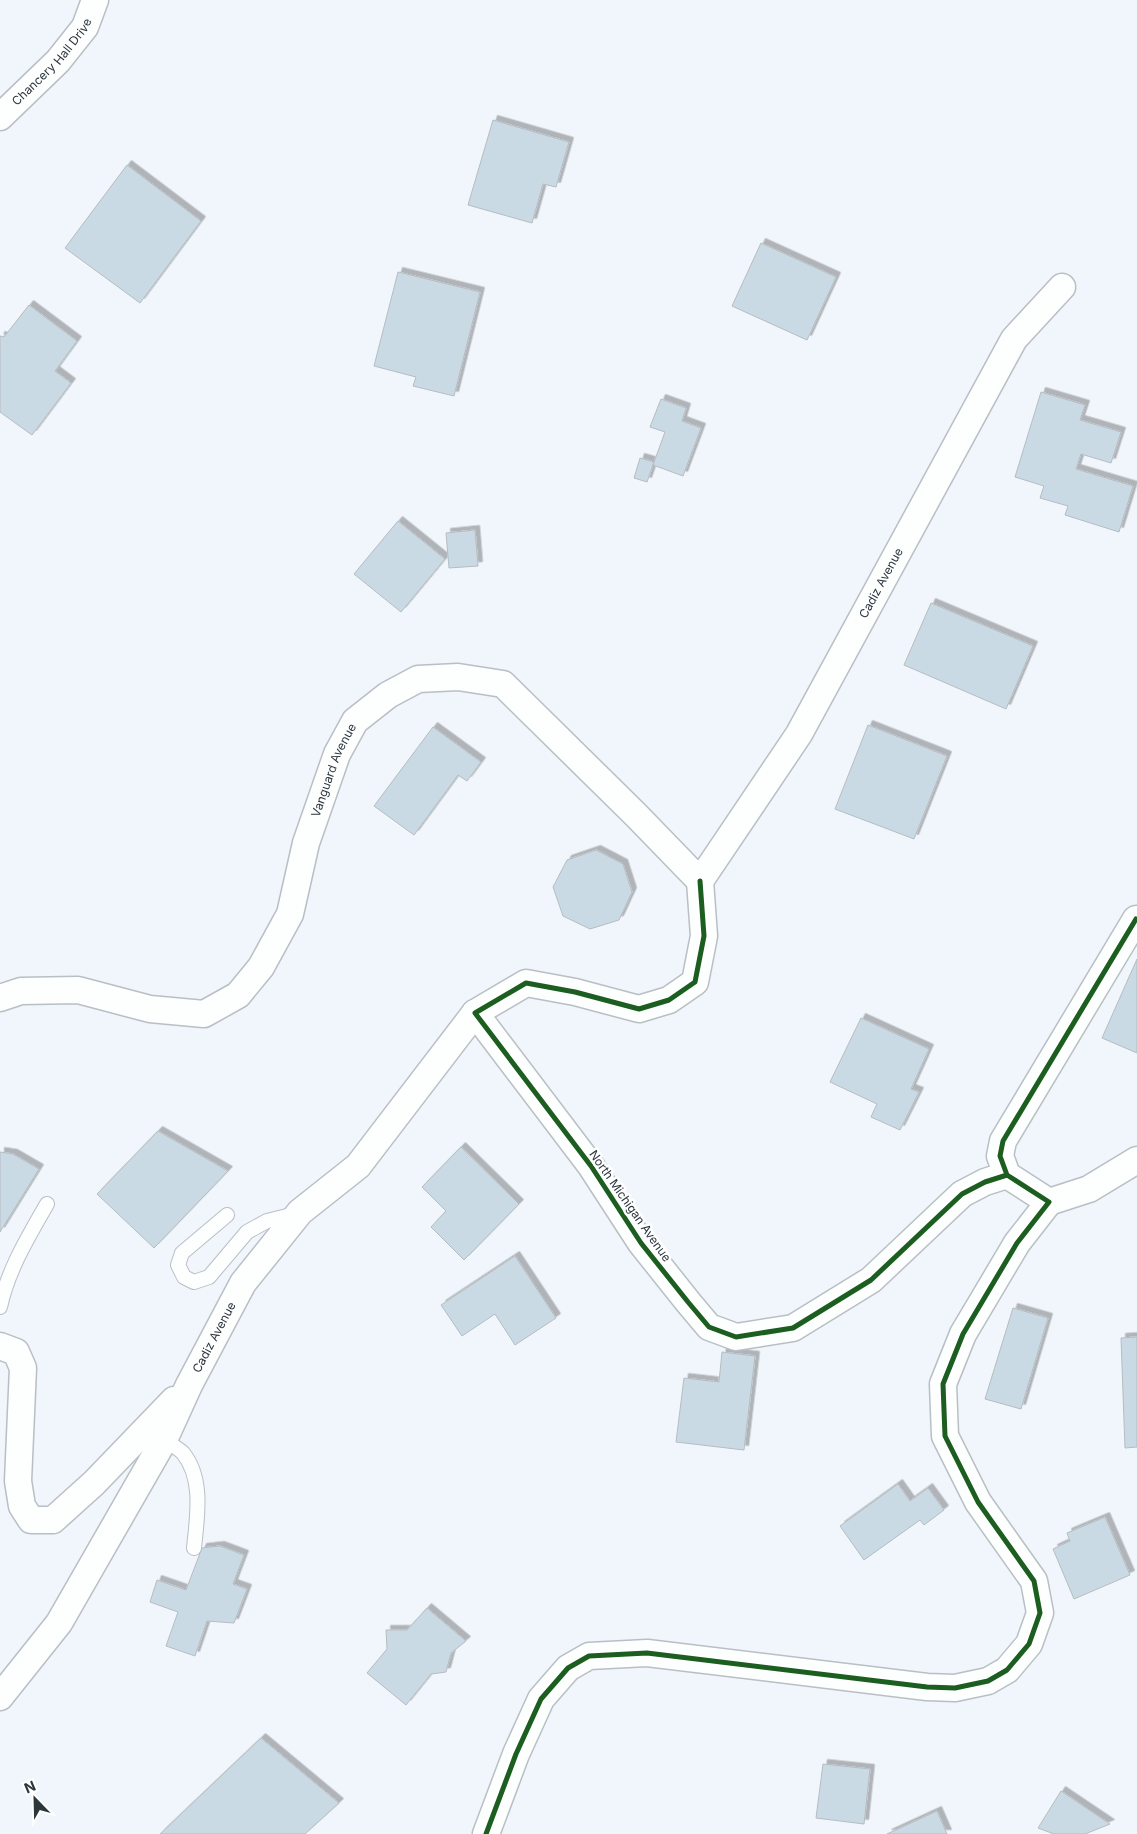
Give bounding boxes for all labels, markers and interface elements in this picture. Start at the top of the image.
street label: Chancery Hall Drive [8,16,95,109]
street label: Cadiz Avenue [855,545,906,621]
street label: Vanguard Avenue [308,721,359,819]
street label: North Michigan Avenue [586,1147,675,1264]
street label: Cadiz Avenue [189,1299,239,1375]
north arrow [10,1774,60,1824]
text: N [21,1777,38,1796]

